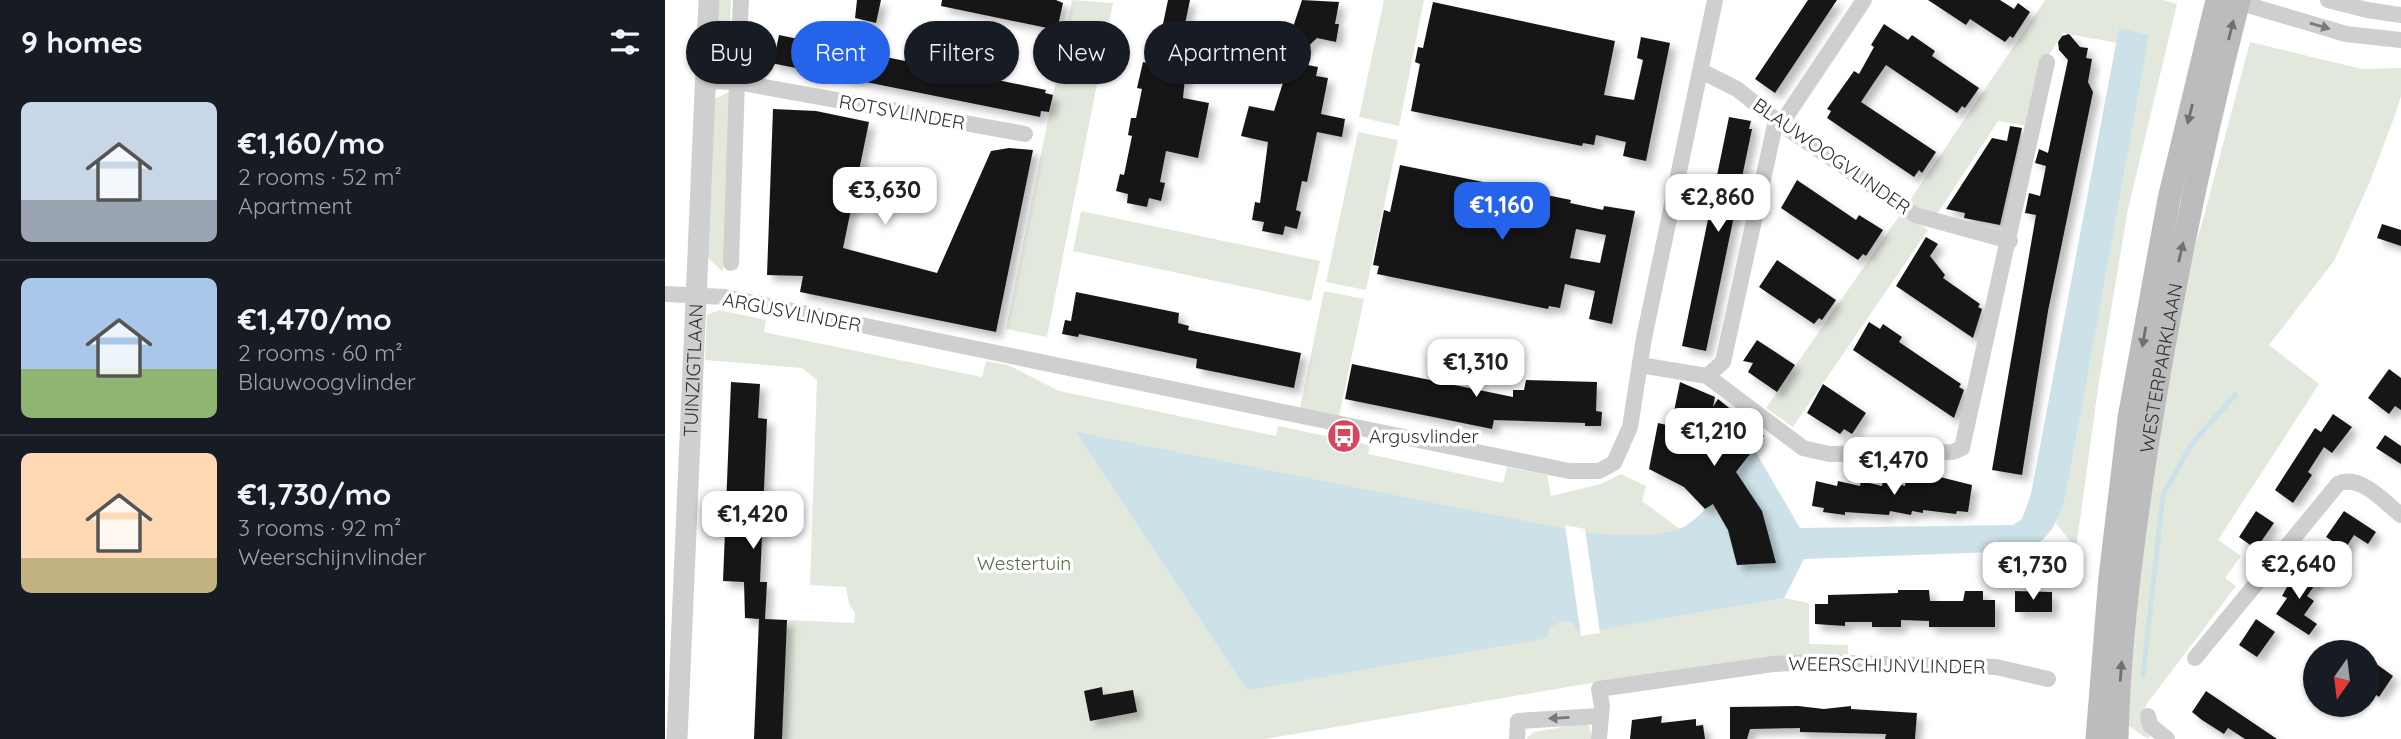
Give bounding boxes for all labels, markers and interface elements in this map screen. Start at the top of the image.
one-way arrow [2226,19,2237,41]
chip: Buy [686,21,777,84]
chip: Rent [791,21,890,84]
chip: Filters [904,21,1019,84]
chip: New [1033,21,1130,84]
chip: Apartment [1144,21,1311,84]
one-way arrow [2310,22,2331,32]
text: 9 homes [21,23,143,61]
icon: filters [606,23,644,61]
street label: ROTSVLINDER [837,89,967,135]
street label: BLAUWOOGVLINDER [1749,93,1915,219]
one-way arrow [2184,103,2195,125]
text: €1,160/mo [238,124,385,162]
icon: home [77,130,161,214]
text: 2 rooms · 52 m² [238,162,402,191]
pin: €3,630 [828,168,942,227]
pin: €2,860 [1661,174,1775,234]
text: €3,630 [849,175,921,204]
pin: €1,160 [1445,182,1559,242]
text: €2,860 [1681,182,1755,211]
text: €1,160 [1470,190,1534,219]
text: Apartment [238,191,352,220]
one-way arrow [2175,241,2186,263]
street label: WESTERPARKLAAN [2134,281,2188,454]
street label: ARGUSVLINDER [721,287,863,337]
text: €1,470/mo [238,300,392,338]
street label: TUINZIGTLAAN [678,303,708,438]
icon: home [77,306,161,390]
one-way arrow [2138,326,2149,348]
text: 2 rooms · 60 m² [238,338,403,367]
pin: €1,310 [1419,340,1533,399]
text: €1,310 [1443,347,1509,376]
text: Blauwoogvlinder [238,367,416,396]
pin: €1,210 [1657,408,1771,468]
text: €1,210 [1681,416,1747,445]
bus stop icon: Argusvlinder [1325,417,1363,455]
place label: Argusvlinder [1369,424,1479,448]
pin: €1,470 [1837,438,1951,497]
text: €1,470 [1859,445,1929,474]
text: €1,730/mo [238,475,391,513]
icon: home [77,481,161,565]
pin: €1,420 [696,491,810,551]
text: €1,420 [718,499,788,528]
text: 3 rooms · 92 m² [238,513,401,542]
text: Weerschijnvlinder [238,542,426,571]
pin: €1,730 [1976,542,2090,602]
pin: €2,640 [2242,542,2356,601]
text: €2,640 [2262,549,2336,578]
text: €1,730 [1999,550,2067,579]
park label: Westertuin [977,551,1071,575]
north arrow [2303,640,2380,718]
map controls [2303,640,2380,717]
street label: WEERSCHIJNVLINDER [1788,651,1986,679]
one-way arrow [2115,660,2126,682]
one-way arrow [1548,713,1570,724]

